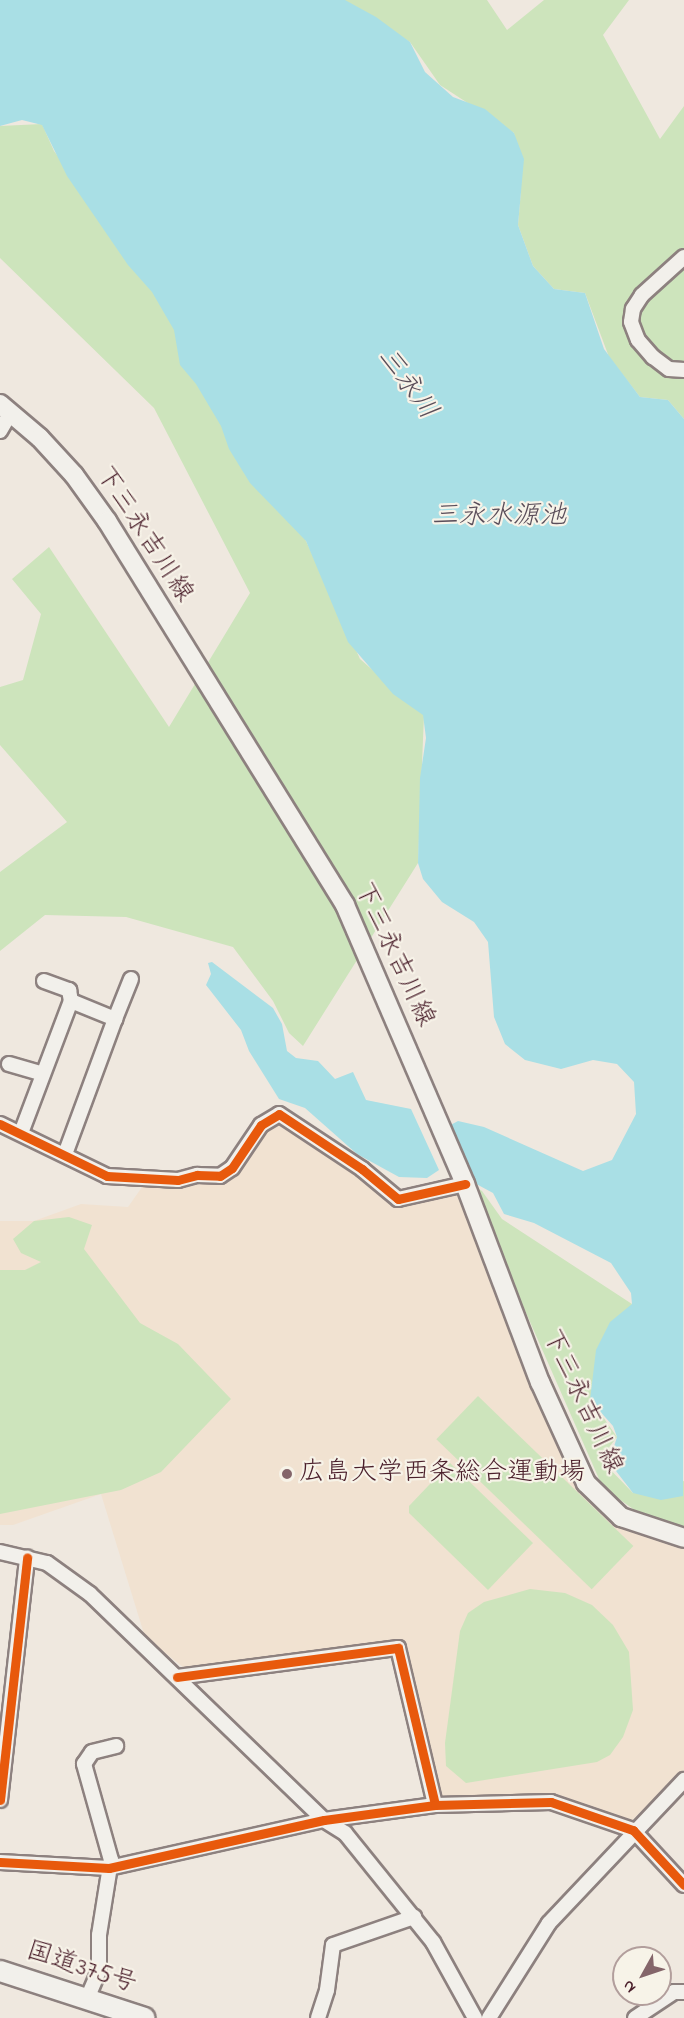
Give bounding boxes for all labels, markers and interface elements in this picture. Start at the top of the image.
water label: 三永川 [370,342,444,426]
street label: 下三永吉川線 [87,461,199,609]
water label: 三永水源池 [432,501,566,533]
street label: 下三永吉川線 [346,878,440,1032]
street label: 下三永吉川線 [534,1325,628,1479]
place label: 広島大学西条総合運動場 [299,1458,585,1490]
marker: 広島大学西条総合運動場 [280,1467,294,1481]
street label: 国道375号 [22,1936,140,2002]
north arrow [612,1946,672,2006]
text: N [617,1974,642,1998]

